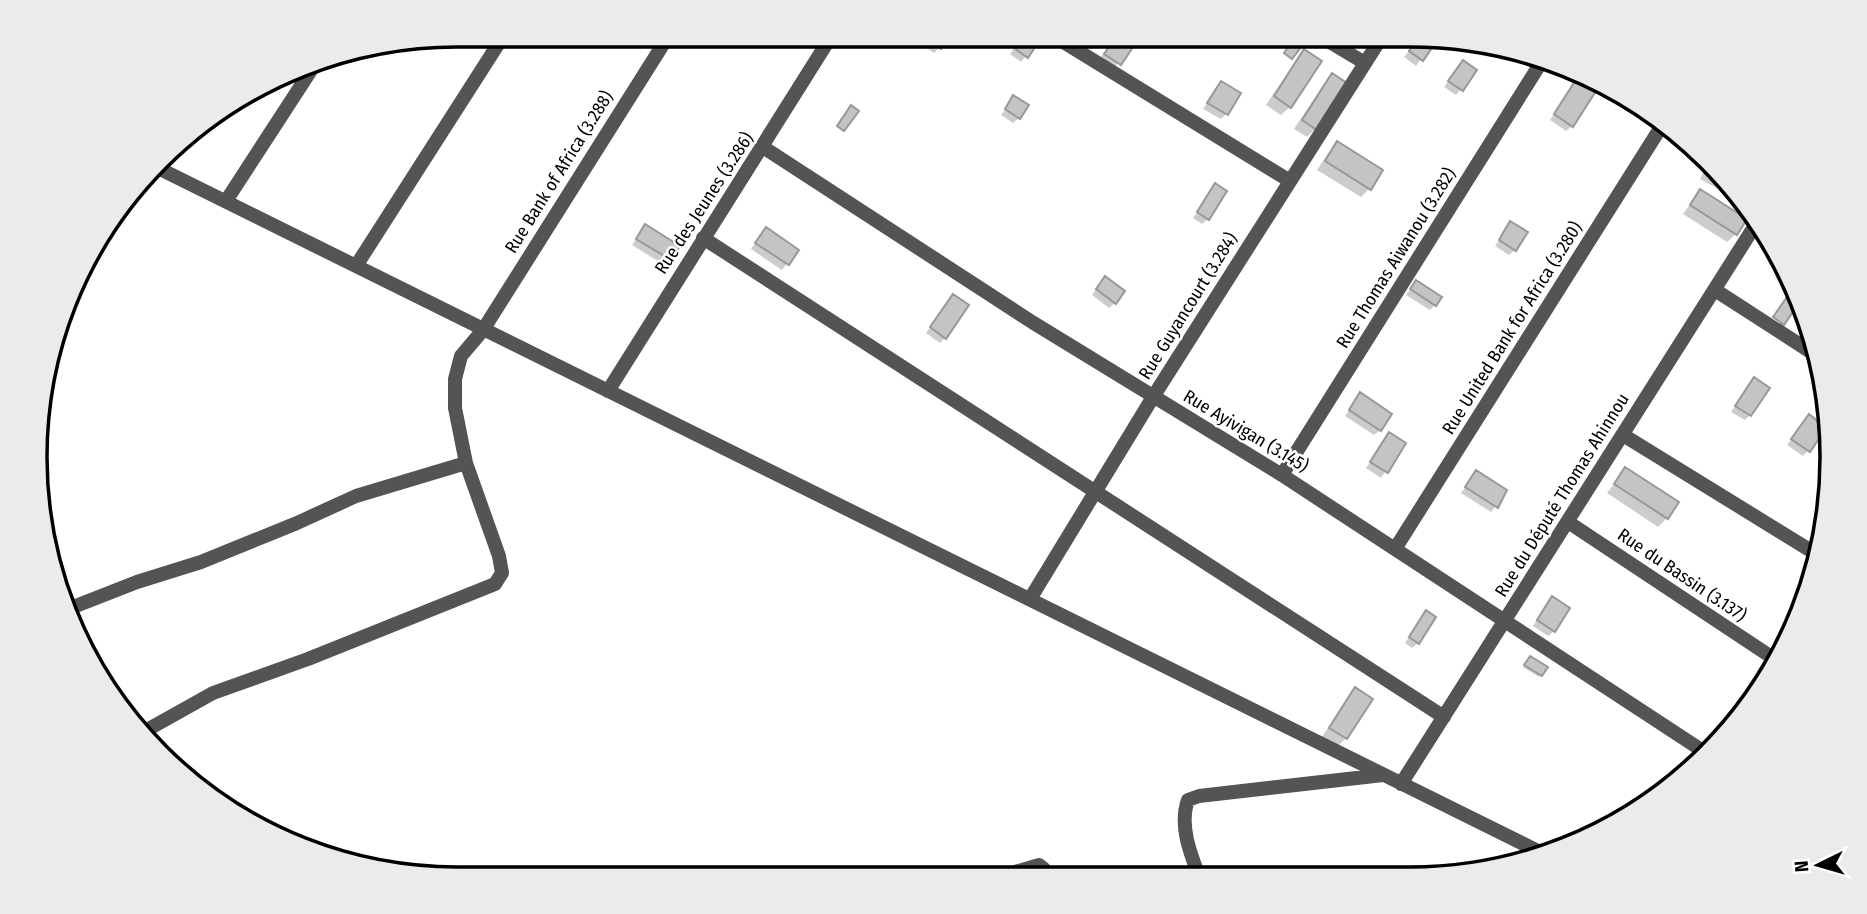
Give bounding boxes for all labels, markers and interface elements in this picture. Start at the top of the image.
street label: Rue Bank of Africa (3.288) [500,87,618,257]
street label: Rue des Jeunes (3.286) [650,128,758,278]
street label: Rue Thomas Aiwanou (3.282) [1331,164,1461,352]
street label: Rue United Bank for Africa (3.280) [1437,218,1587,438]
street label: Rue Guyancourt (3.284) [1134,229,1242,383]
street label: Rue Ayivigan (3.145) [1179,385,1313,477]
street label: Rue du Député Thomas Ahinnou [1490,389,1634,601]
street label: Rue du Bassin (3.137) [1613,524,1751,626]
north arrow [1783,830,1853,900]
text: N [1790,860,1814,873]

